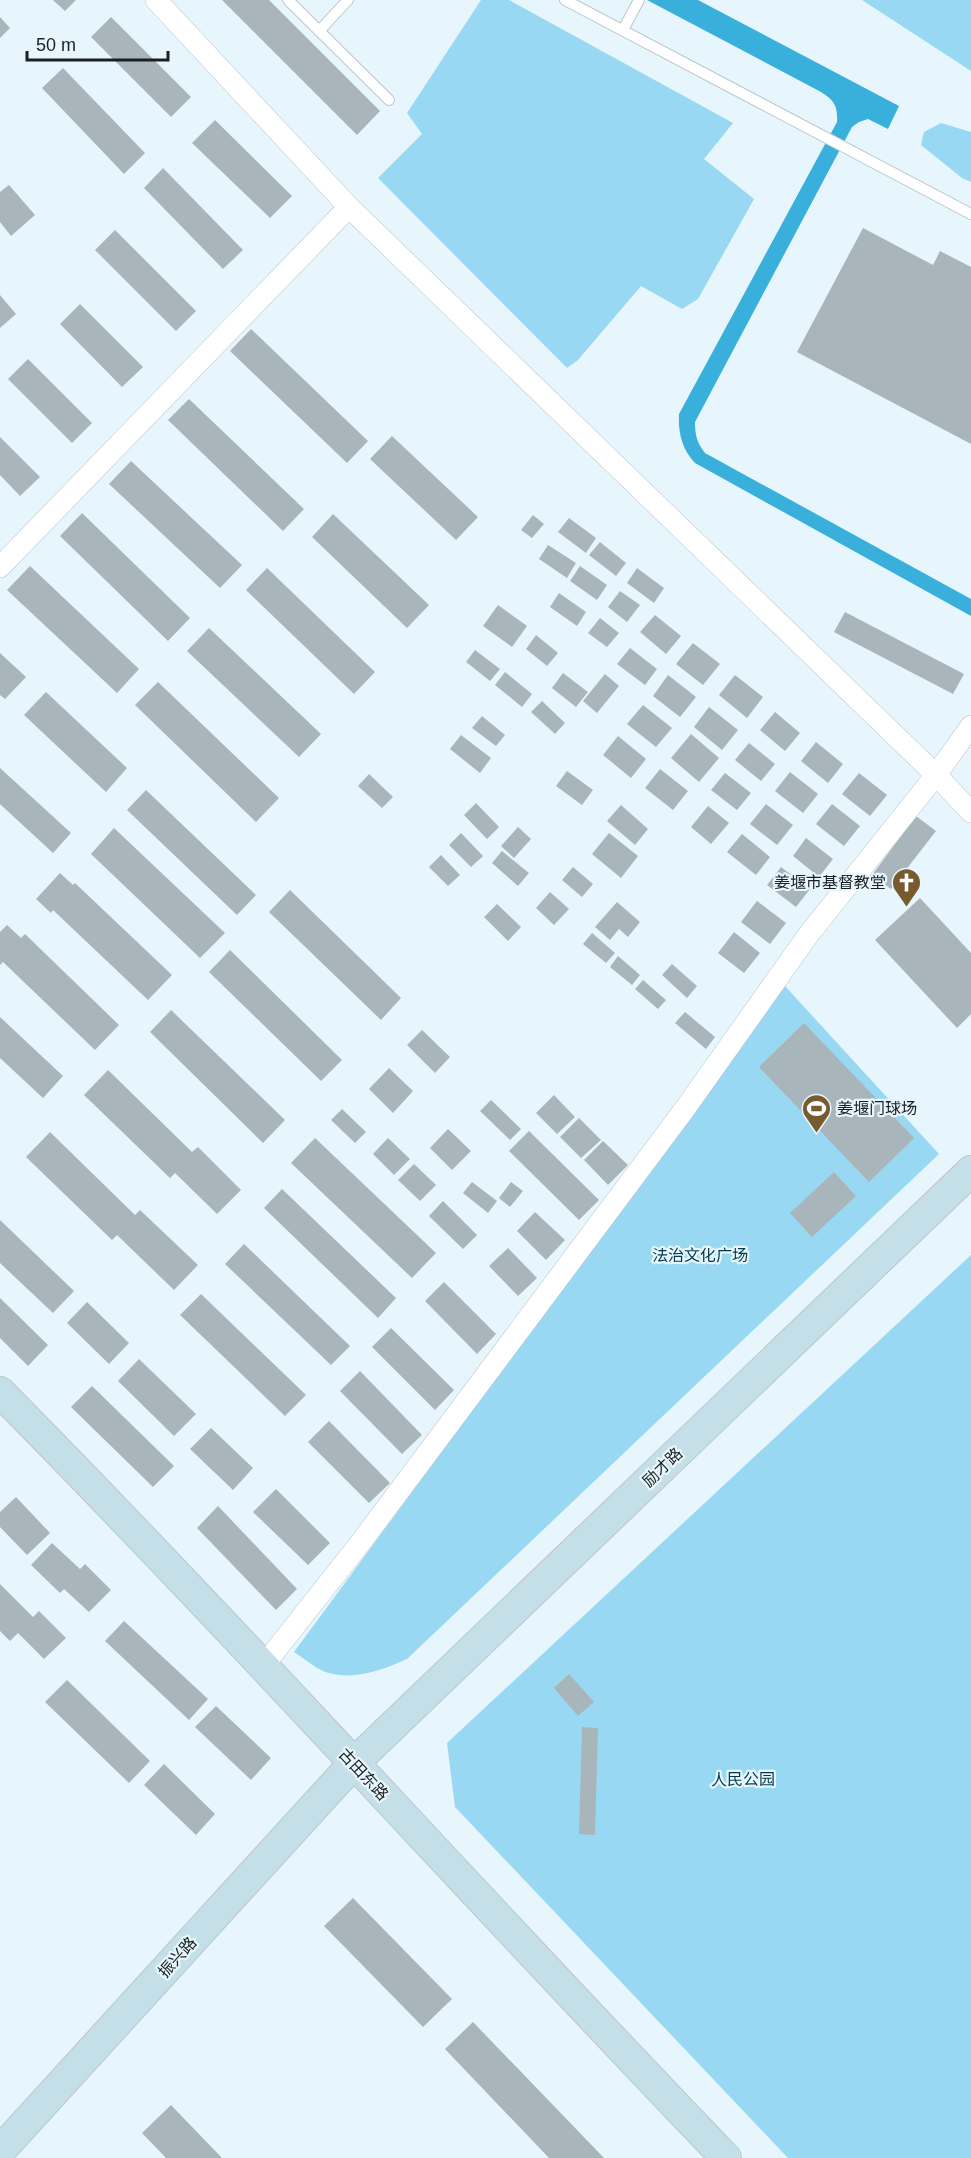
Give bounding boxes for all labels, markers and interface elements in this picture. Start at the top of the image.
scale bar [27,24,168,62]
text: 50 m [36,35,76,55]
church icon: 姜堰市基督教堂 [891,866,923,908]
place label: 姜堰市基督教堂 [774,874,886,891]
sports icon: 姜堰门球场 [800,1092,832,1134]
place label: 姜堰门球场 [837,1100,917,1117]
park label: 法治文化广场 [652,1247,748,1264]
street label: 励才路 [639,1445,686,1490]
street label: 古田东路 [336,1745,392,1804]
park label: 人民公园 [711,1771,775,1788]
street label: 振兴路 [155,1934,200,1981]

